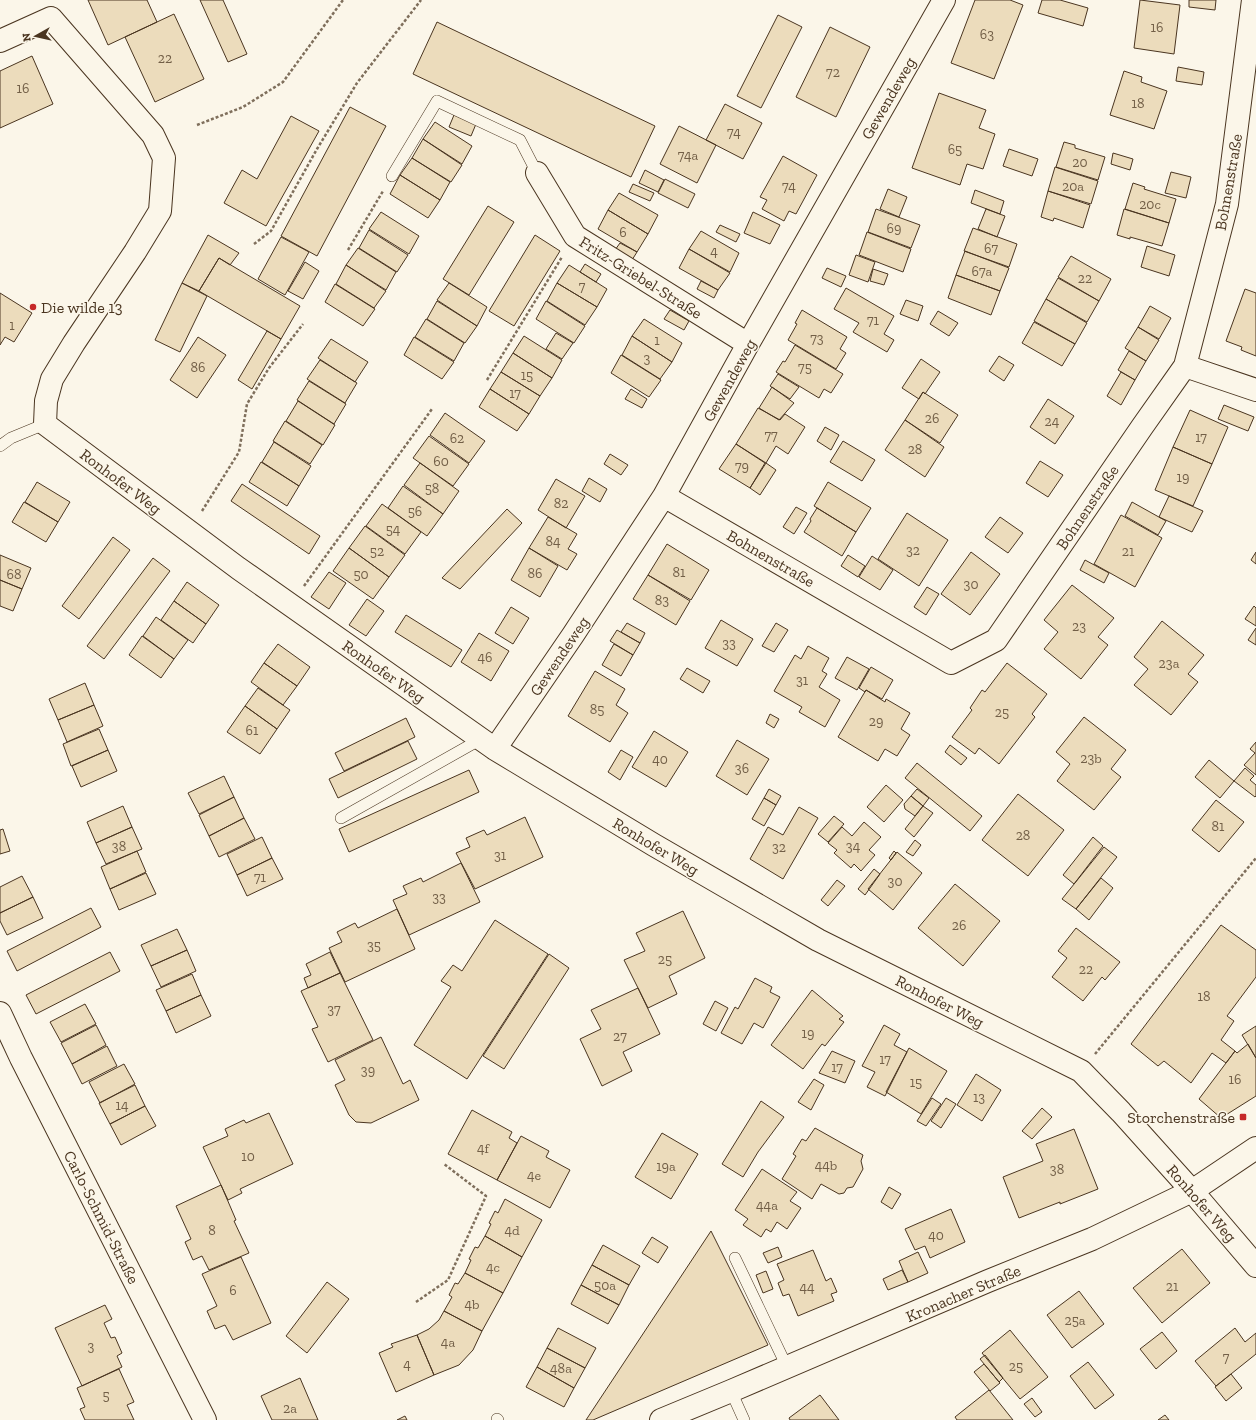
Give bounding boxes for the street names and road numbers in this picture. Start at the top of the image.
street label: Gewendeweg [857,54,920,143]
street label: Bohnenstraße [1211,132,1246,232]
street label: Fritz-Griebel-Straße [576,232,706,323]
street label: Gewendeweg [699,335,760,425]
street label: Ronhofer Weg [76,445,165,518]
street label: Bohnenstraße [1052,461,1123,553]
street label: Bohnenstraße [724,526,818,591]
street label: Gewendeweg [526,613,593,700]
street label: Ronhofer Weg [339,636,429,707]
street label: Ronhofer Weg [609,813,702,880]
street label: Ronhofer Weg [892,971,987,1032]
street label: Carlo-Schmid-Straße [60,1147,143,1287]
street label: Ronhofer Weg [1163,1161,1241,1246]
street label: Kronacher Straße [903,1261,1023,1326]

